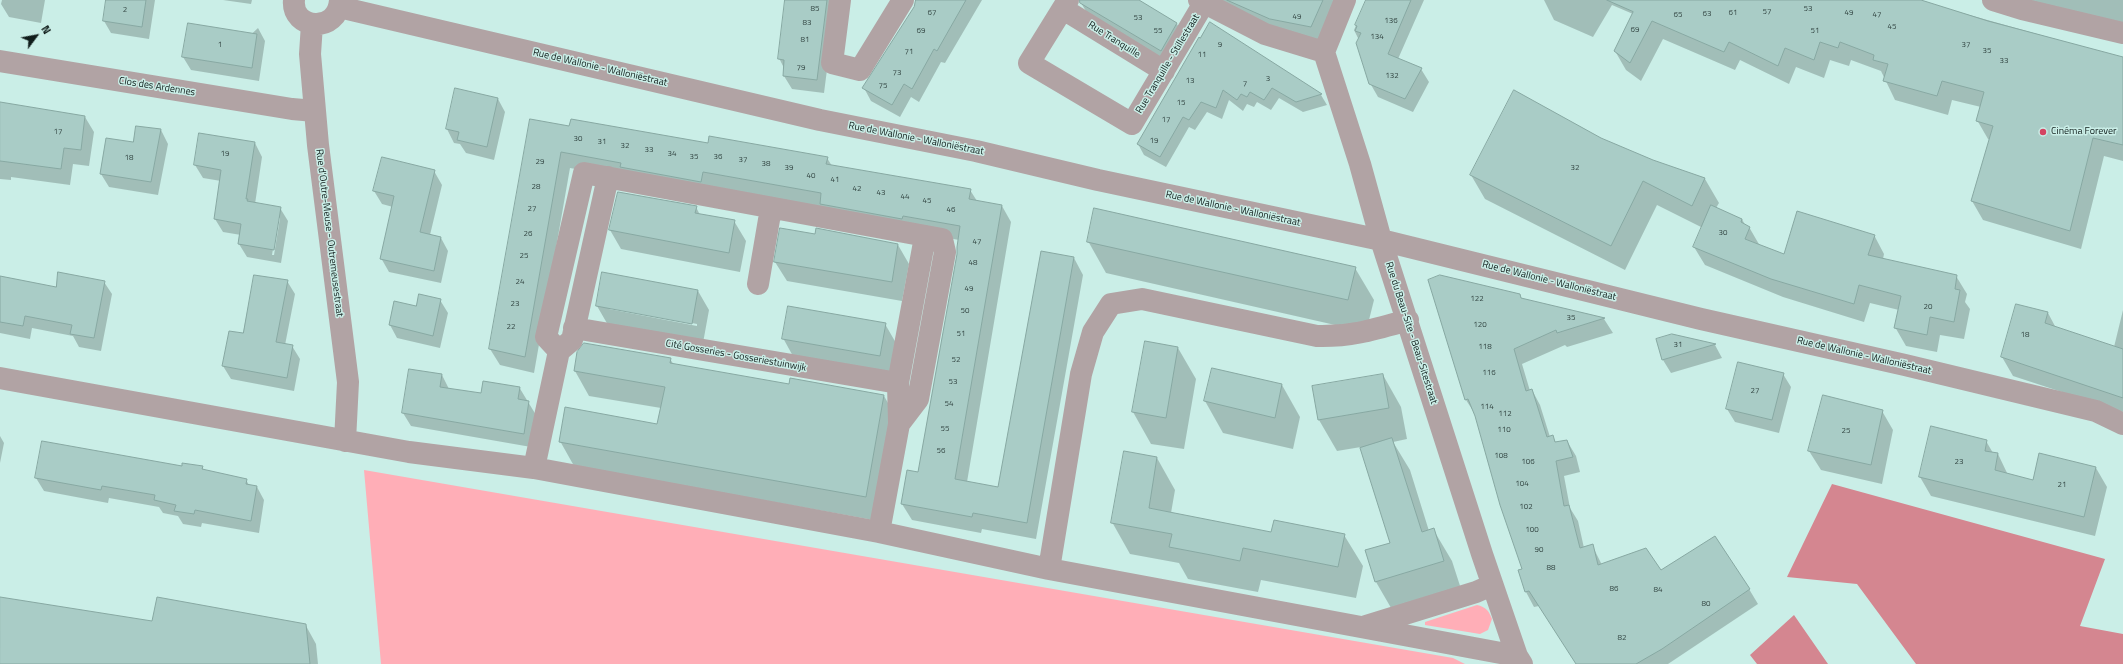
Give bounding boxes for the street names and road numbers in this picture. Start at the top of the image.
street label: Rue Tranquille - Stillestraat [1134,12,1202,116]
street label: Rue Tranquille [1086,19,1142,61]
street label: Rue de Wallonie - Walloniëstraat [532,47,668,89]
street label: Clos des Ardennes [118,75,196,99]
street label: Rue de Wallonie - Walloniëstraat [847,120,985,158]
street label: Rue d'Outre-Meuse - Outremeusestraat [313,148,345,318]
street label: Rue de Wallonie - Walloniëstraat [1164,189,1302,229]
street label: Rue de Wallonie - Walloniëstraat [1481,259,1617,303]
street label: Rue du Beau-Site - Beau-Sitestraat [1382,260,1440,406]
street label: Rue de Wallonie - Walloniëstraat [1796,335,1932,377]
street label: Cité Gosseries - Gosseriestuinwijk [665,338,807,374]

